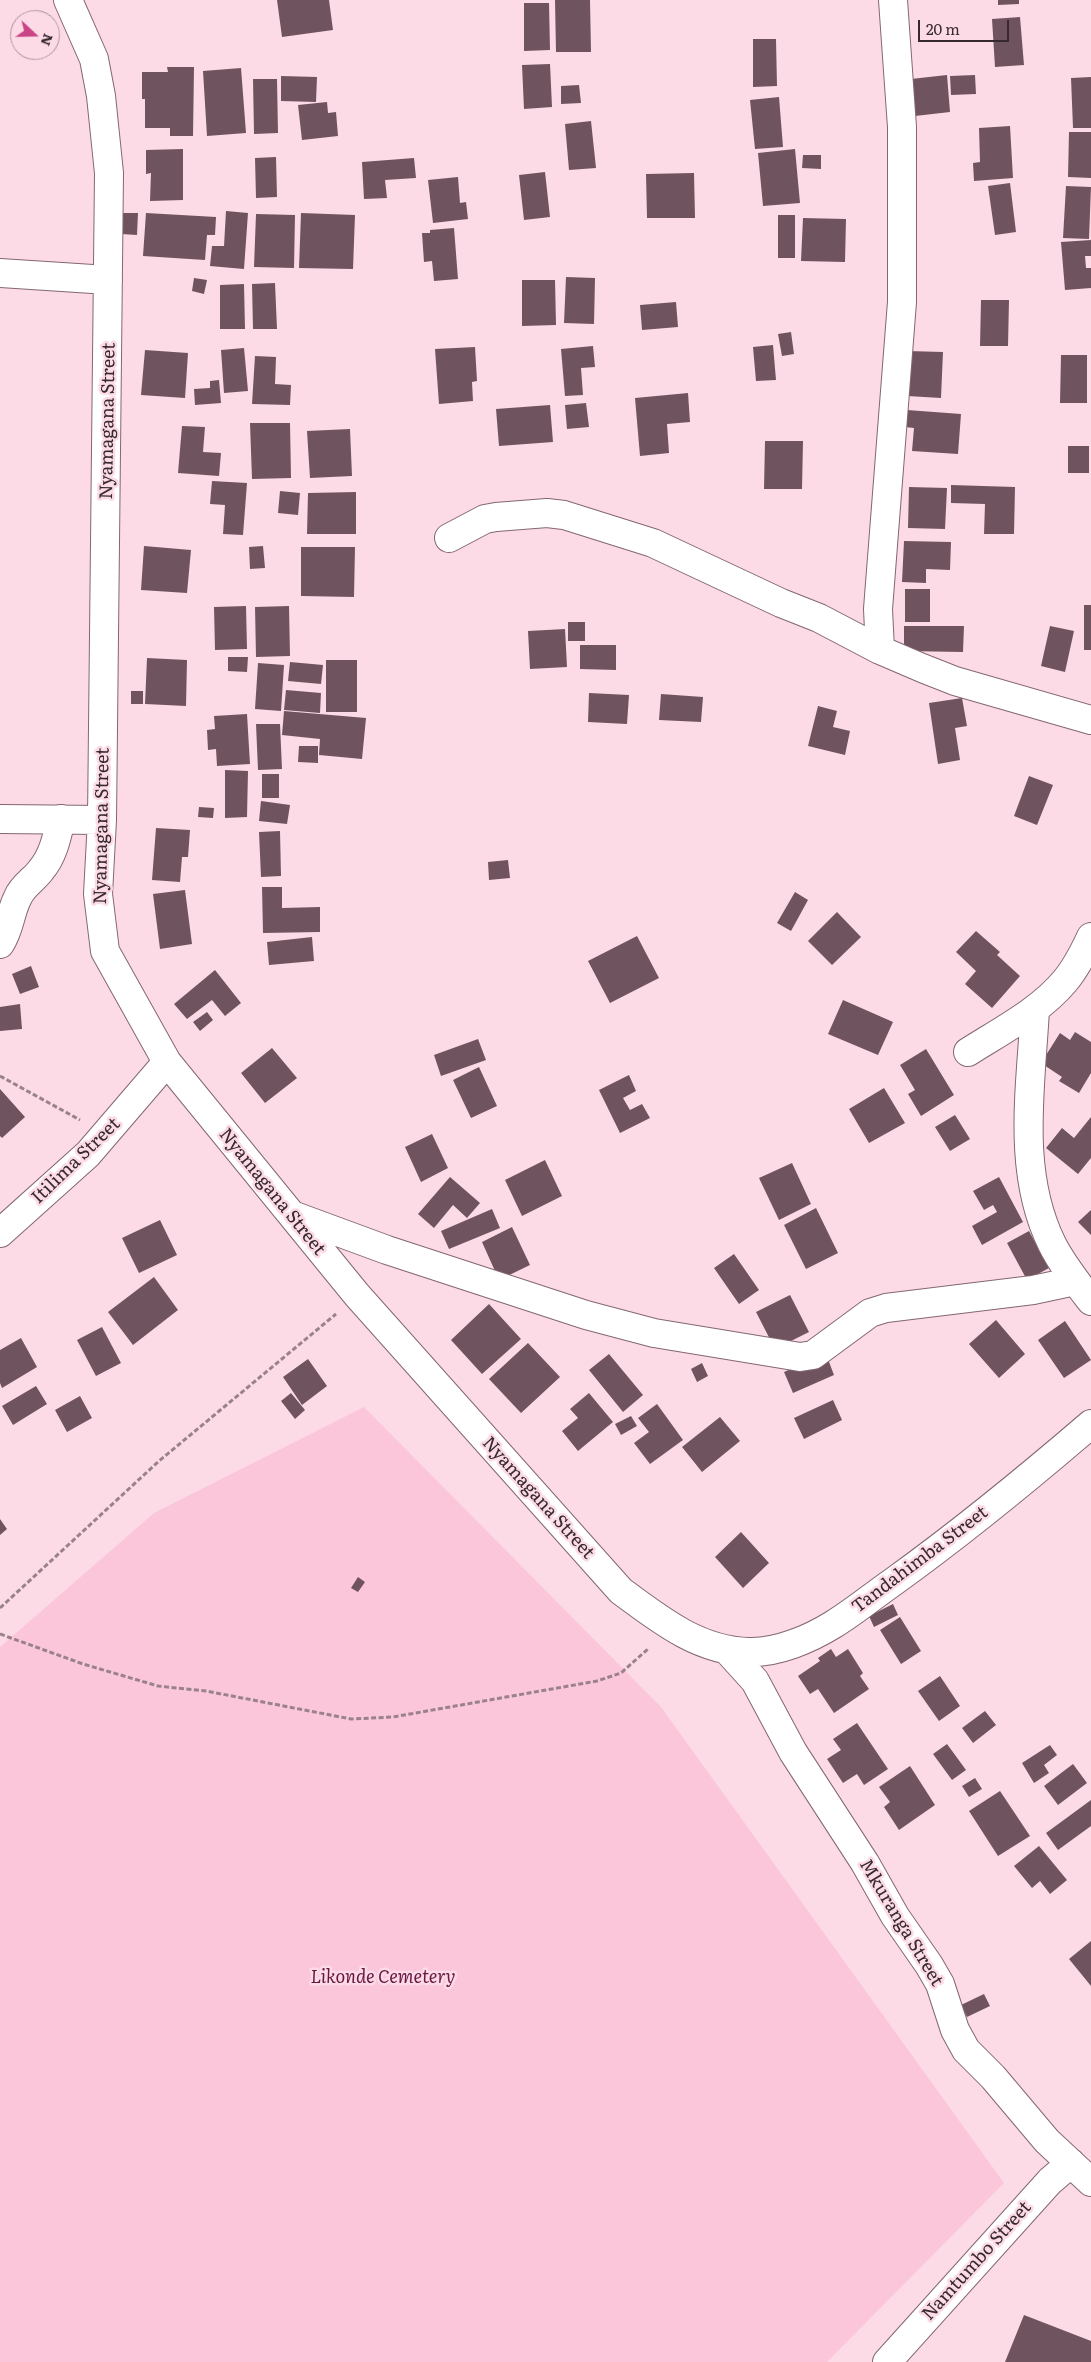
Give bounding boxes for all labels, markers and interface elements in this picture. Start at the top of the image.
north arrow [10,10,60,60]
scale bar [921,10,1012,42]
text: 20 m [926,17,960,40]
text: N [37,31,60,49]
street label: Nyamagana Street [96,342,120,500]
street label: Nyamagana Street [90,747,114,905]
street label: Itilima Street [27,1113,125,1209]
street label: Nyamagana Street [214,1124,330,1260]
street label: Nyamagana Street [477,1432,599,1564]
street label: Tandahimba Street [848,1502,992,1618]
street label: Mkuranga Street [855,1856,947,1990]
park label: Likonde Cemetery [311,1967,455,1989]
street label: Namtumbo Street [918,2197,1036,2325]

